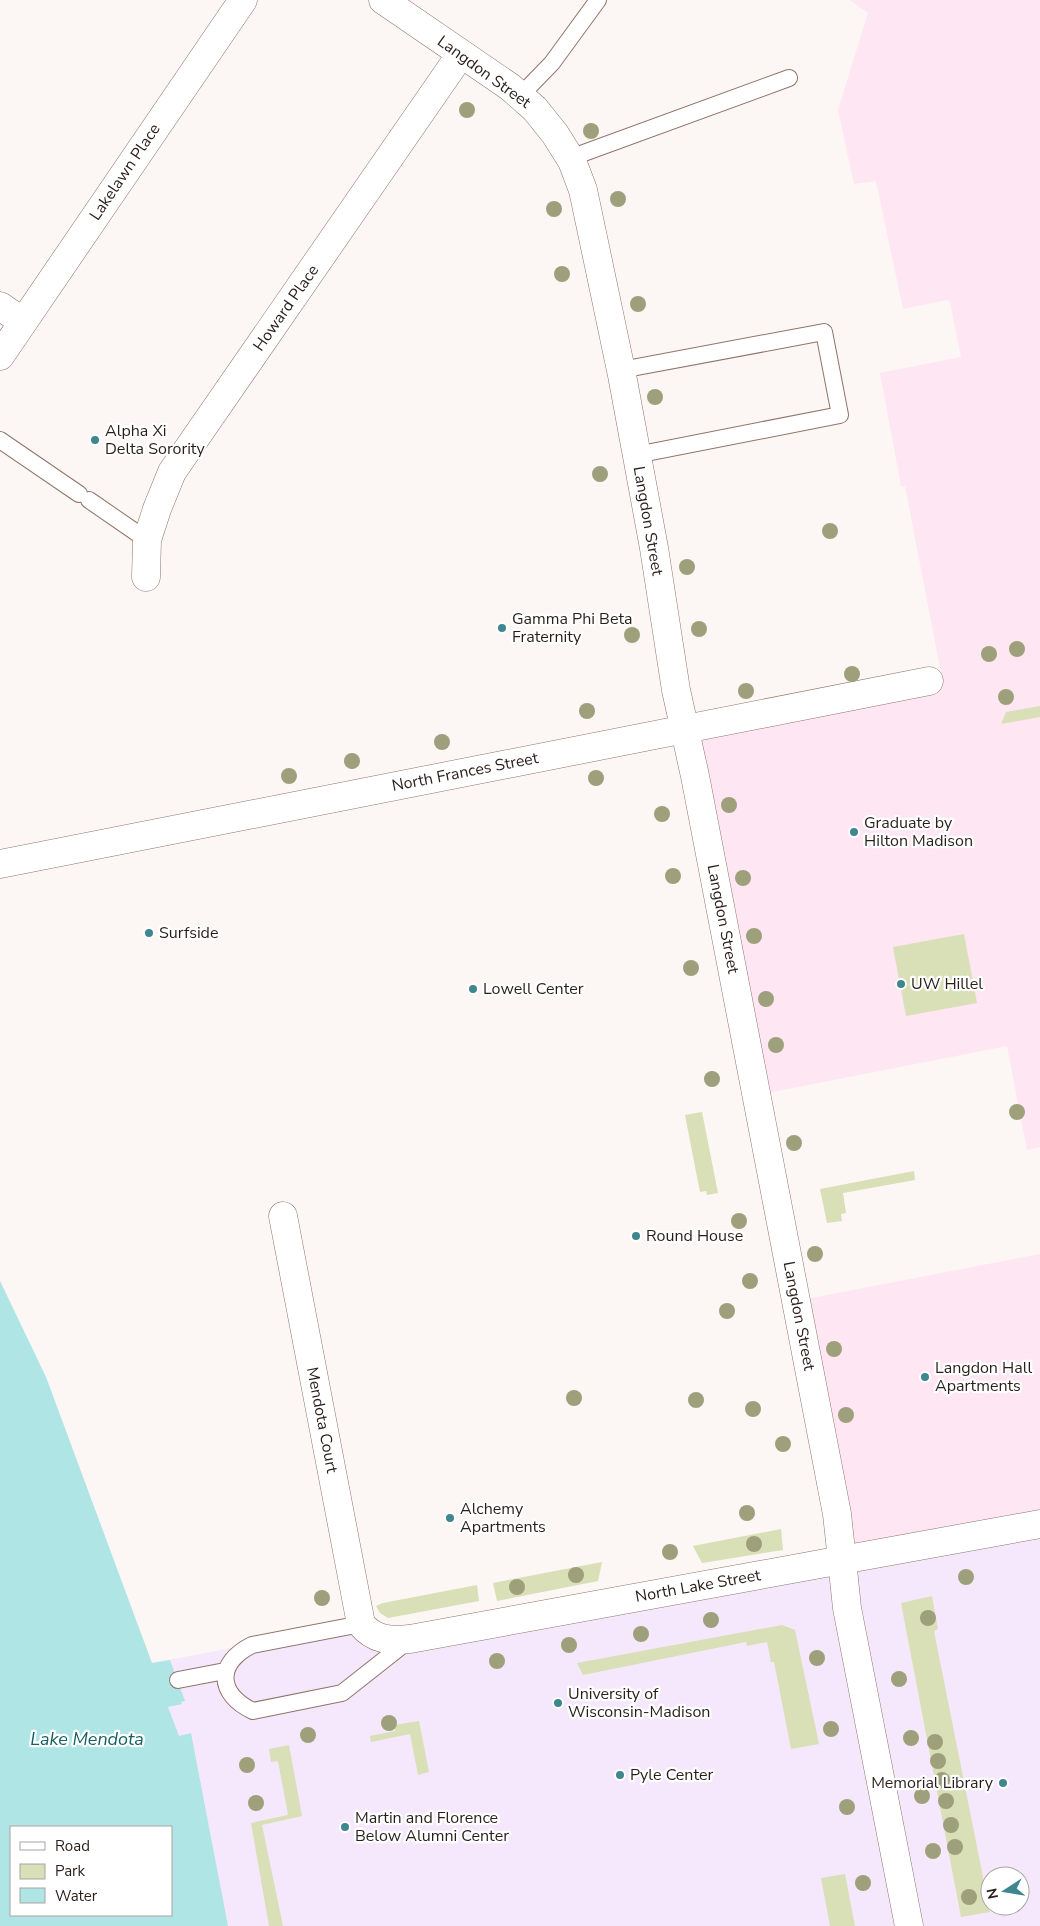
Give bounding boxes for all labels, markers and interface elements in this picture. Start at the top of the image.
street label: Langdon Street [433,31,536,114]
street label: Lakelawn Place [84,119,166,225]
street label: Howard Place [248,260,324,356]
place label: Alpha Xi Delta Sorority [105,420,206,460]
marker: Alpha Xi Delta Sorority [89,434,101,446]
street label: Langdon Street [628,465,669,578]
place label: Gamma Phi Beta Fraternity [512,608,633,648]
marker: Gamma Phi Beta Fraternity [496,622,508,634]
street label: North Frances Street [390,747,540,797]
place label: Graduate by Hilton Madison [864,812,973,852]
marker: Graduate by Hilton Madison [848,826,860,838]
street label: Langdon Street [702,863,744,976]
place label: Surfside [159,922,218,944]
marker: Surfside [143,927,155,939]
place label: UW Hillel [911,973,983,995]
place label: Lowell Center [483,978,584,1000]
marker: UW Hillel [895,978,907,990]
marker: Lowell Center [467,983,479,995]
place label: Round House [646,1225,743,1247]
marker: Round House [630,1230,642,1242]
street label: Langdon Street [778,1260,820,1373]
place label: Langdon Hall Apartments [935,1357,1032,1397]
street label: Mendota Court [301,1365,343,1475]
marker: Langdon Hall Apartments [919,1371,931,1383]
place label: Alchemy Apartments [460,1498,546,1538]
marker: Alchemy Apartments [444,1512,456,1524]
street label: North Lake Street [634,1564,763,1608]
place label: University of Wisconsin-Madison [568,1683,710,1723]
marker: University of Wisconsin-Madison [552,1697,564,1709]
water label: Lake Mendota [30,1727,144,1751]
place label: Pyle Center [630,1764,713,1786]
marker: Pyle Center [614,1769,626,1781]
place label: Memorial Library [871,1772,994,1794]
marker: Memorial Library [997,1777,1009,1789]
place label: Martin and Florence Below Alumni Center [355,1807,509,1847]
marker: Martin and Florence Below Alumni Center [339,1821,351,1833]
legend [10,1826,172,1916]
text: Road [55,1836,90,1856]
text: Park [55,1861,85,1881]
north arrow [980,1866,1030,1916]
text: Water [55,1886,98,1906]
text: N [982,1886,1003,1901]

